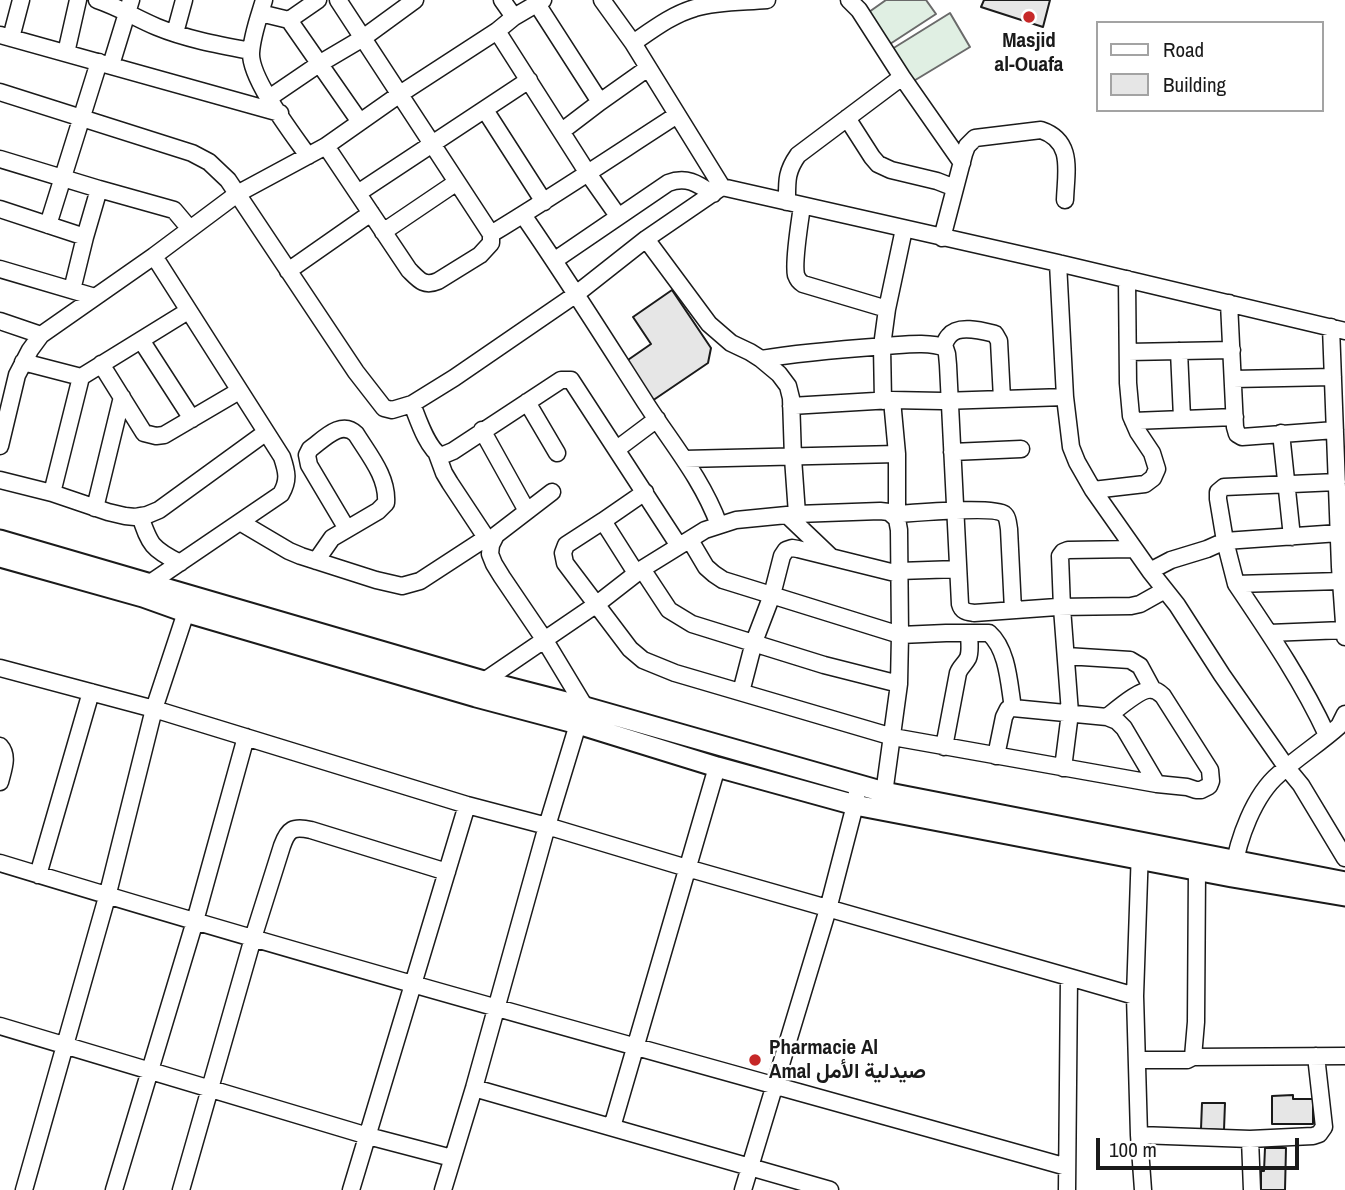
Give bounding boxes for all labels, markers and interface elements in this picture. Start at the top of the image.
marker: Masjid al-Ouafa [1021,9,1037,25]
legend [1096,21,1324,112]
place label: Masjid al-Ouafa [995,28,1063,78]
text: Road [1163,35,1204,64]
text: Building [1163,70,1226,99]
place label: Pharmacie Al Amal صيدلية الأمل [769,1035,926,1085]
marker: Pharmacie Al Amal صيدلية الأمل [747,1052,763,1068]
scale bar [1100,1124,1303,1168]
text: 100 m [1109,1135,1157,1164]

